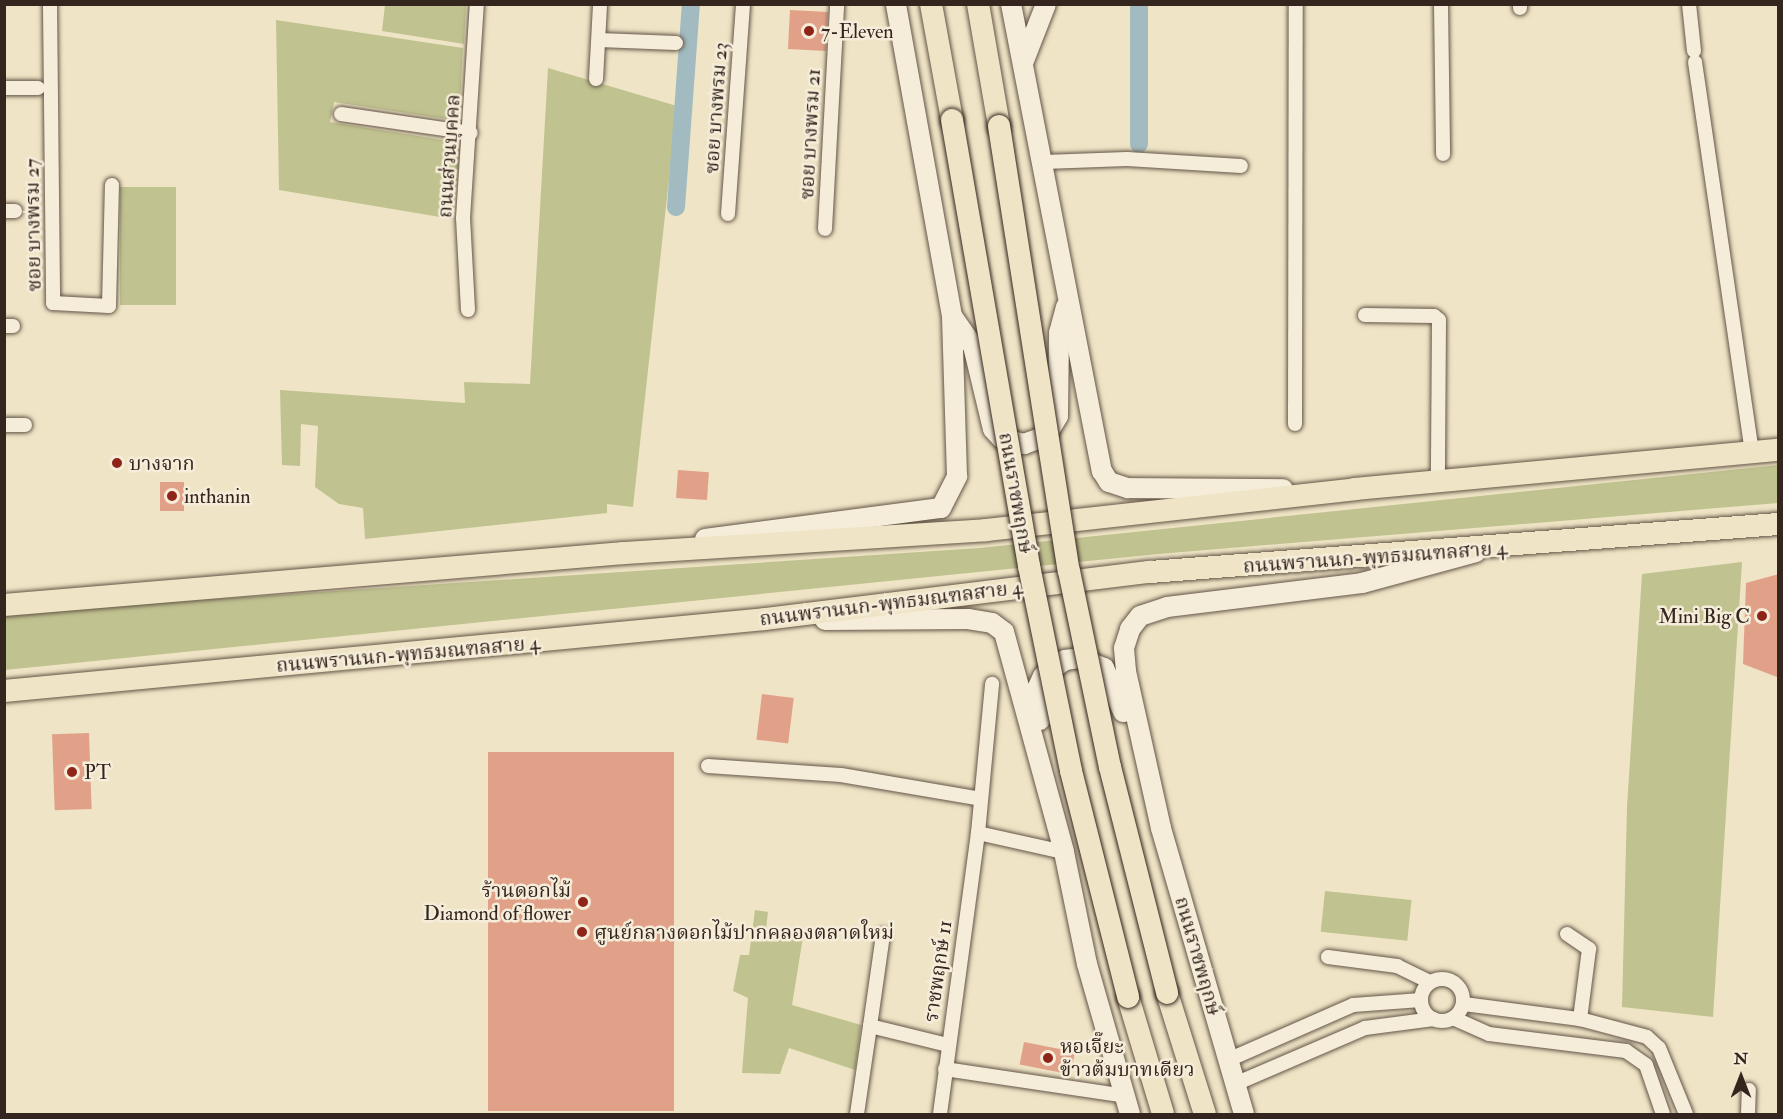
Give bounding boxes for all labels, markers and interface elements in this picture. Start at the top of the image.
place label: 7-Eleven [821,19,894,43]
marker: 7-Eleven [802,24,816,38]
street label: ซอย บางพรม 23 [699,41,733,175]
street label: ซอย บางพรม 21 [795,68,825,200]
street label: ถนนส่วนบุคคล [433,93,465,219]
street label: ซอย บางพรม 27 [20,158,46,292]
street label: ถนนราชพฤกษ์ [994,431,1038,555]
place label: บางจาก [129,451,195,475]
marker: บางจาก [110,456,124,470]
place label: inthanin [184,484,251,508]
marker: inthanin [165,489,179,503]
street label: ถนนพรานนก-พุทธมณฑลสาย 4 [1242,536,1508,578]
street label: ถนนพรานนก-พุทธมณฑลสาย 4 [758,575,1024,631]
place label: Mini Big C [1658,604,1750,628]
marker: Mini Big C [1755,609,1769,623]
street label: ถนนพรานนก-พุทธมณฑลสาย 4 [275,631,541,677]
place label: PT [84,760,111,784]
marker: PT [65,765,79,779]
place label: ร้านดอกไม้ Diamond of flower [424,879,571,926]
street label: ถนนราชพฤกษ์ [1170,894,1226,1018]
marker: ร้านดอกไม้ Diamond of flower [576,895,590,909]
street label: ราชพฤกษ์ 11 [919,919,957,1023]
place label: ศูนย์กลางดอกไม้ปากคลองตลาดใหม่ [594,920,894,944]
marker: ศูนย์กลางดอกไม้ปากคลองตลาดใหม่ [575,925,589,939]
place label: หอเจี๊ยะ ข้าวต้มบาทเดียว [1060,1034,1195,1081]
north arrow [1711,1047,1771,1107]
text: N [1734,1049,1748,1069]
marker: หอเจี๊ยะ ข้าวต้มบาทเดียว [1041,1051,1055,1065]

